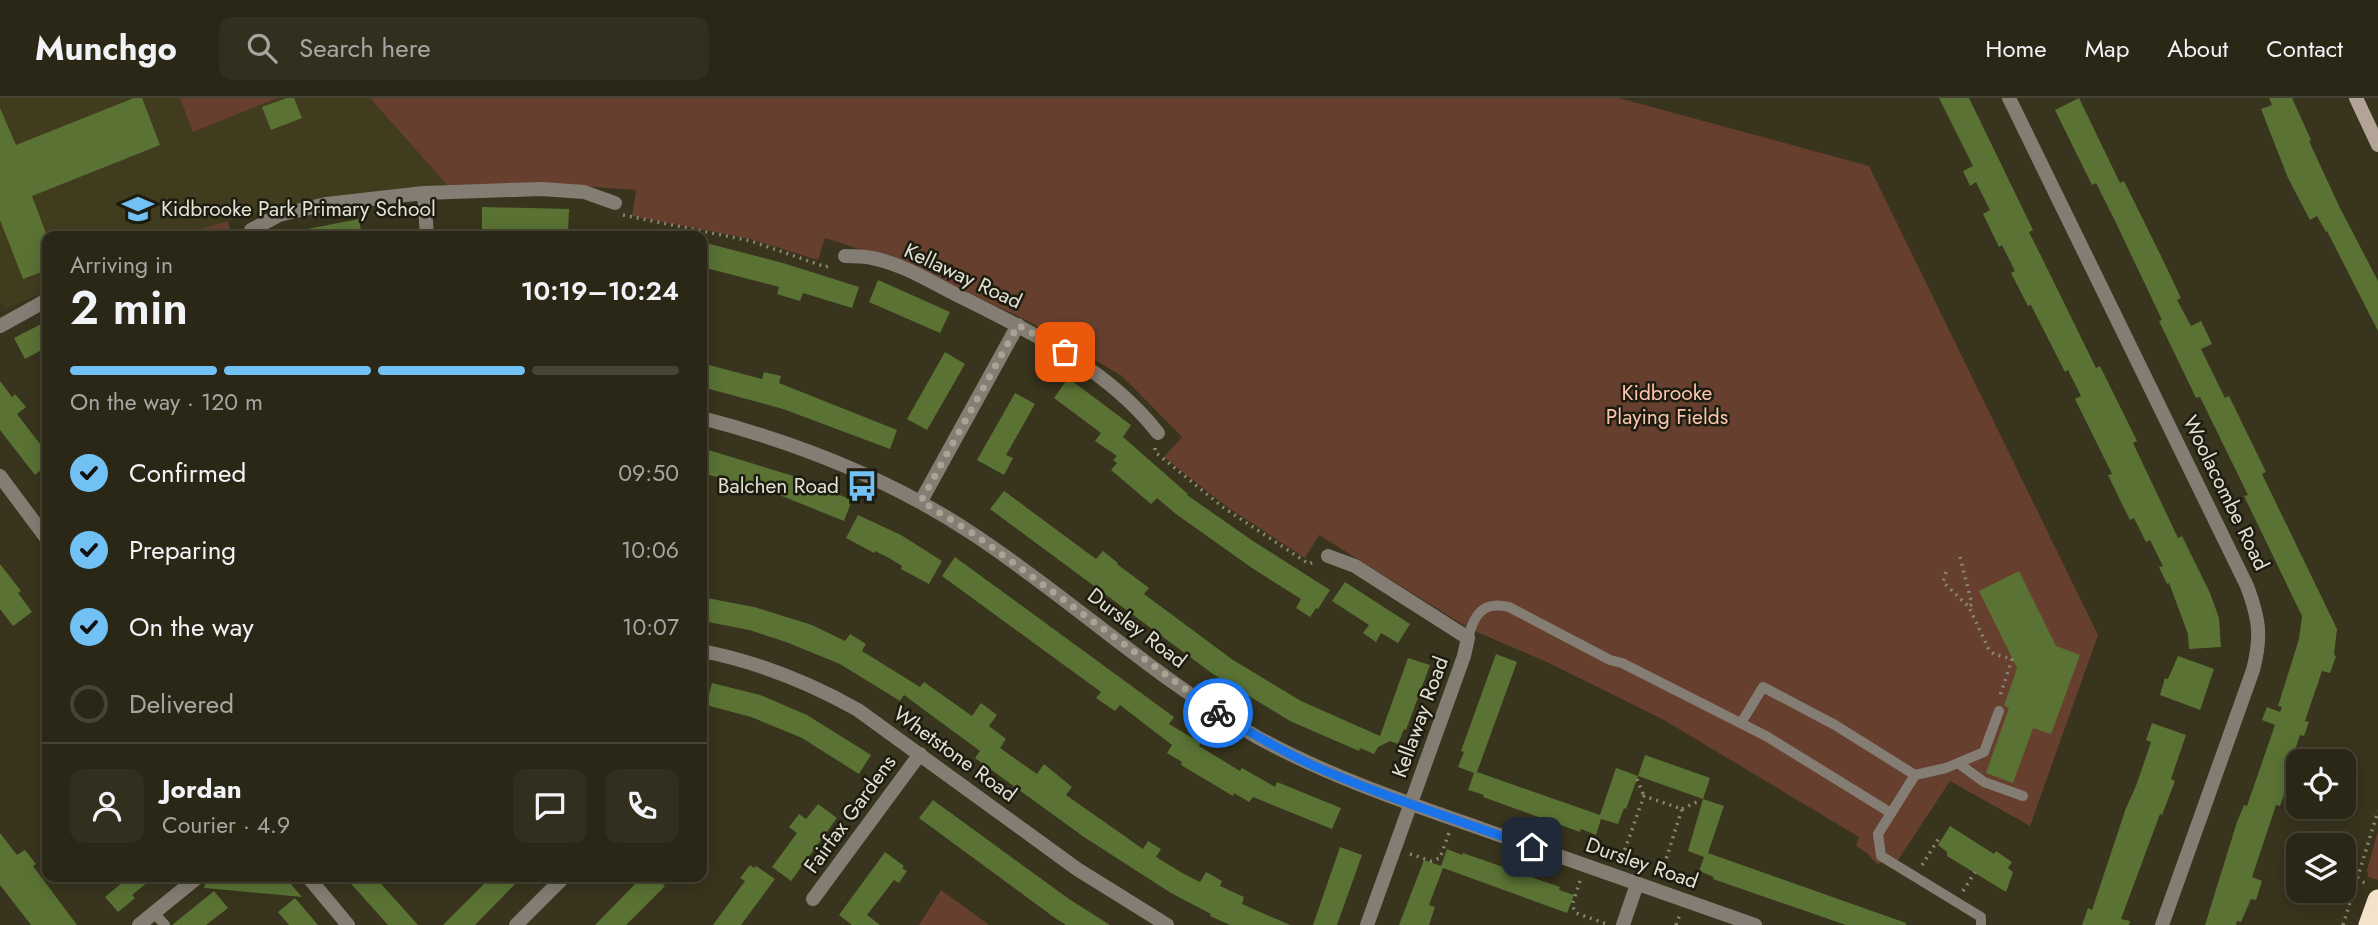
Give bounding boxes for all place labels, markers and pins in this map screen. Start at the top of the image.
school or university icon: Kidbrooke Park Primary School [121,192,155,226]
place label: Kidbrooke Park Primary School [161,194,436,224]
pin [1035,322,1095,382]
bus stop icon: Balchen Road [845,469,879,503]
place label: Balchen Road [718,471,839,501]
pin [1502,817,1562,877]

